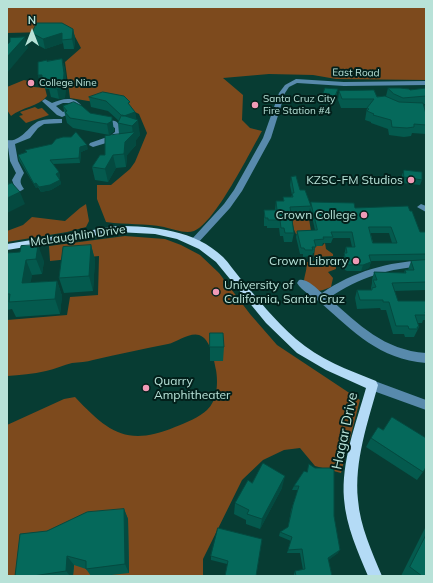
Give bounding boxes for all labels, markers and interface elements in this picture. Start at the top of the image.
north arrow [12,12,52,52]
text: N [28,13,36,27]
street label: East Road [332,67,380,79]
place label: College Nine [39,77,97,89]
marker: College Nine [26,78,36,88]
place label: Santa Cruz City Fire Station #4 [263,93,335,116]
marker: Santa Cruz City Fire Station #4 [250,100,260,110]
place label: KZSC-FM Studios [306,173,403,187]
marker: KZSC-FM Studios [406,175,416,185]
place label: Crown College [276,208,356,222]
marker: Crown College [359,210,369,220]
street label: McLaughlin Drive [29,222,127,250]
place label: Crown Library [269,254,348,268]
marker: Crown Library [351,256,361,266]
place label: University of California, Santa Cruz [224,278,345,306]
marker: University of California, Santa Cruz [211,287,221,297]
place label: Quarry Amphitheater [154,374,230,402]
marker: Quarry Amphitheater [141,383,151,393]
street label: Hagar Drive [329,391,361,471]

